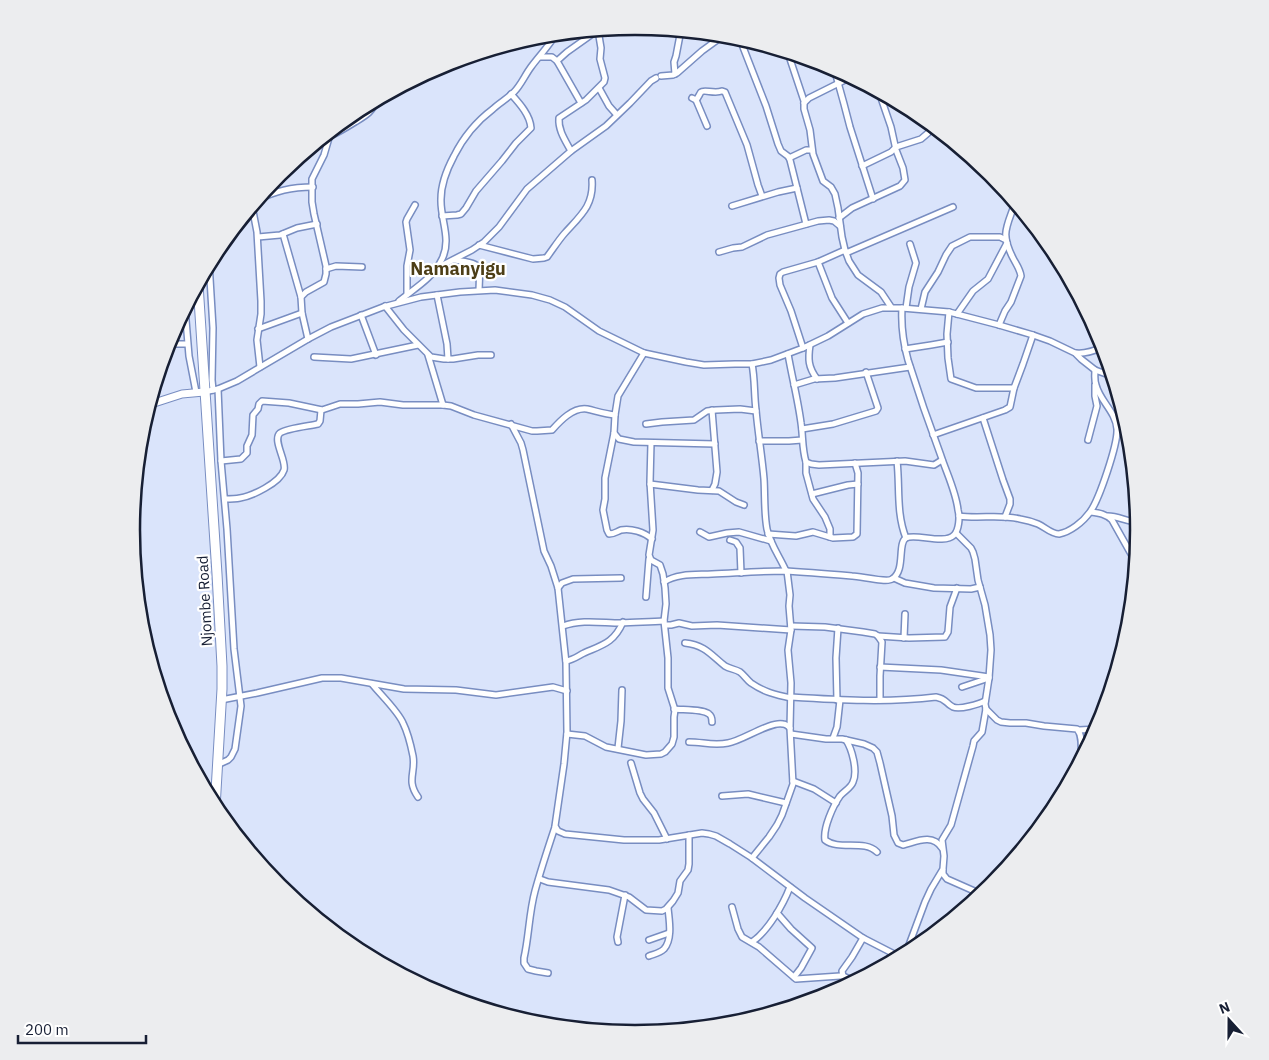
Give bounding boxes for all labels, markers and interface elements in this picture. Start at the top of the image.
district label: Namanyigu [410,257,506,280]
street label: Njombe Road [193,555,216,647]
north arrow [1204,995,1254,1045]
text: N [1216,998,1232,1018]
scale bar [18,1012,145,1044]
text: 200 m [25,1020,69,1039]

